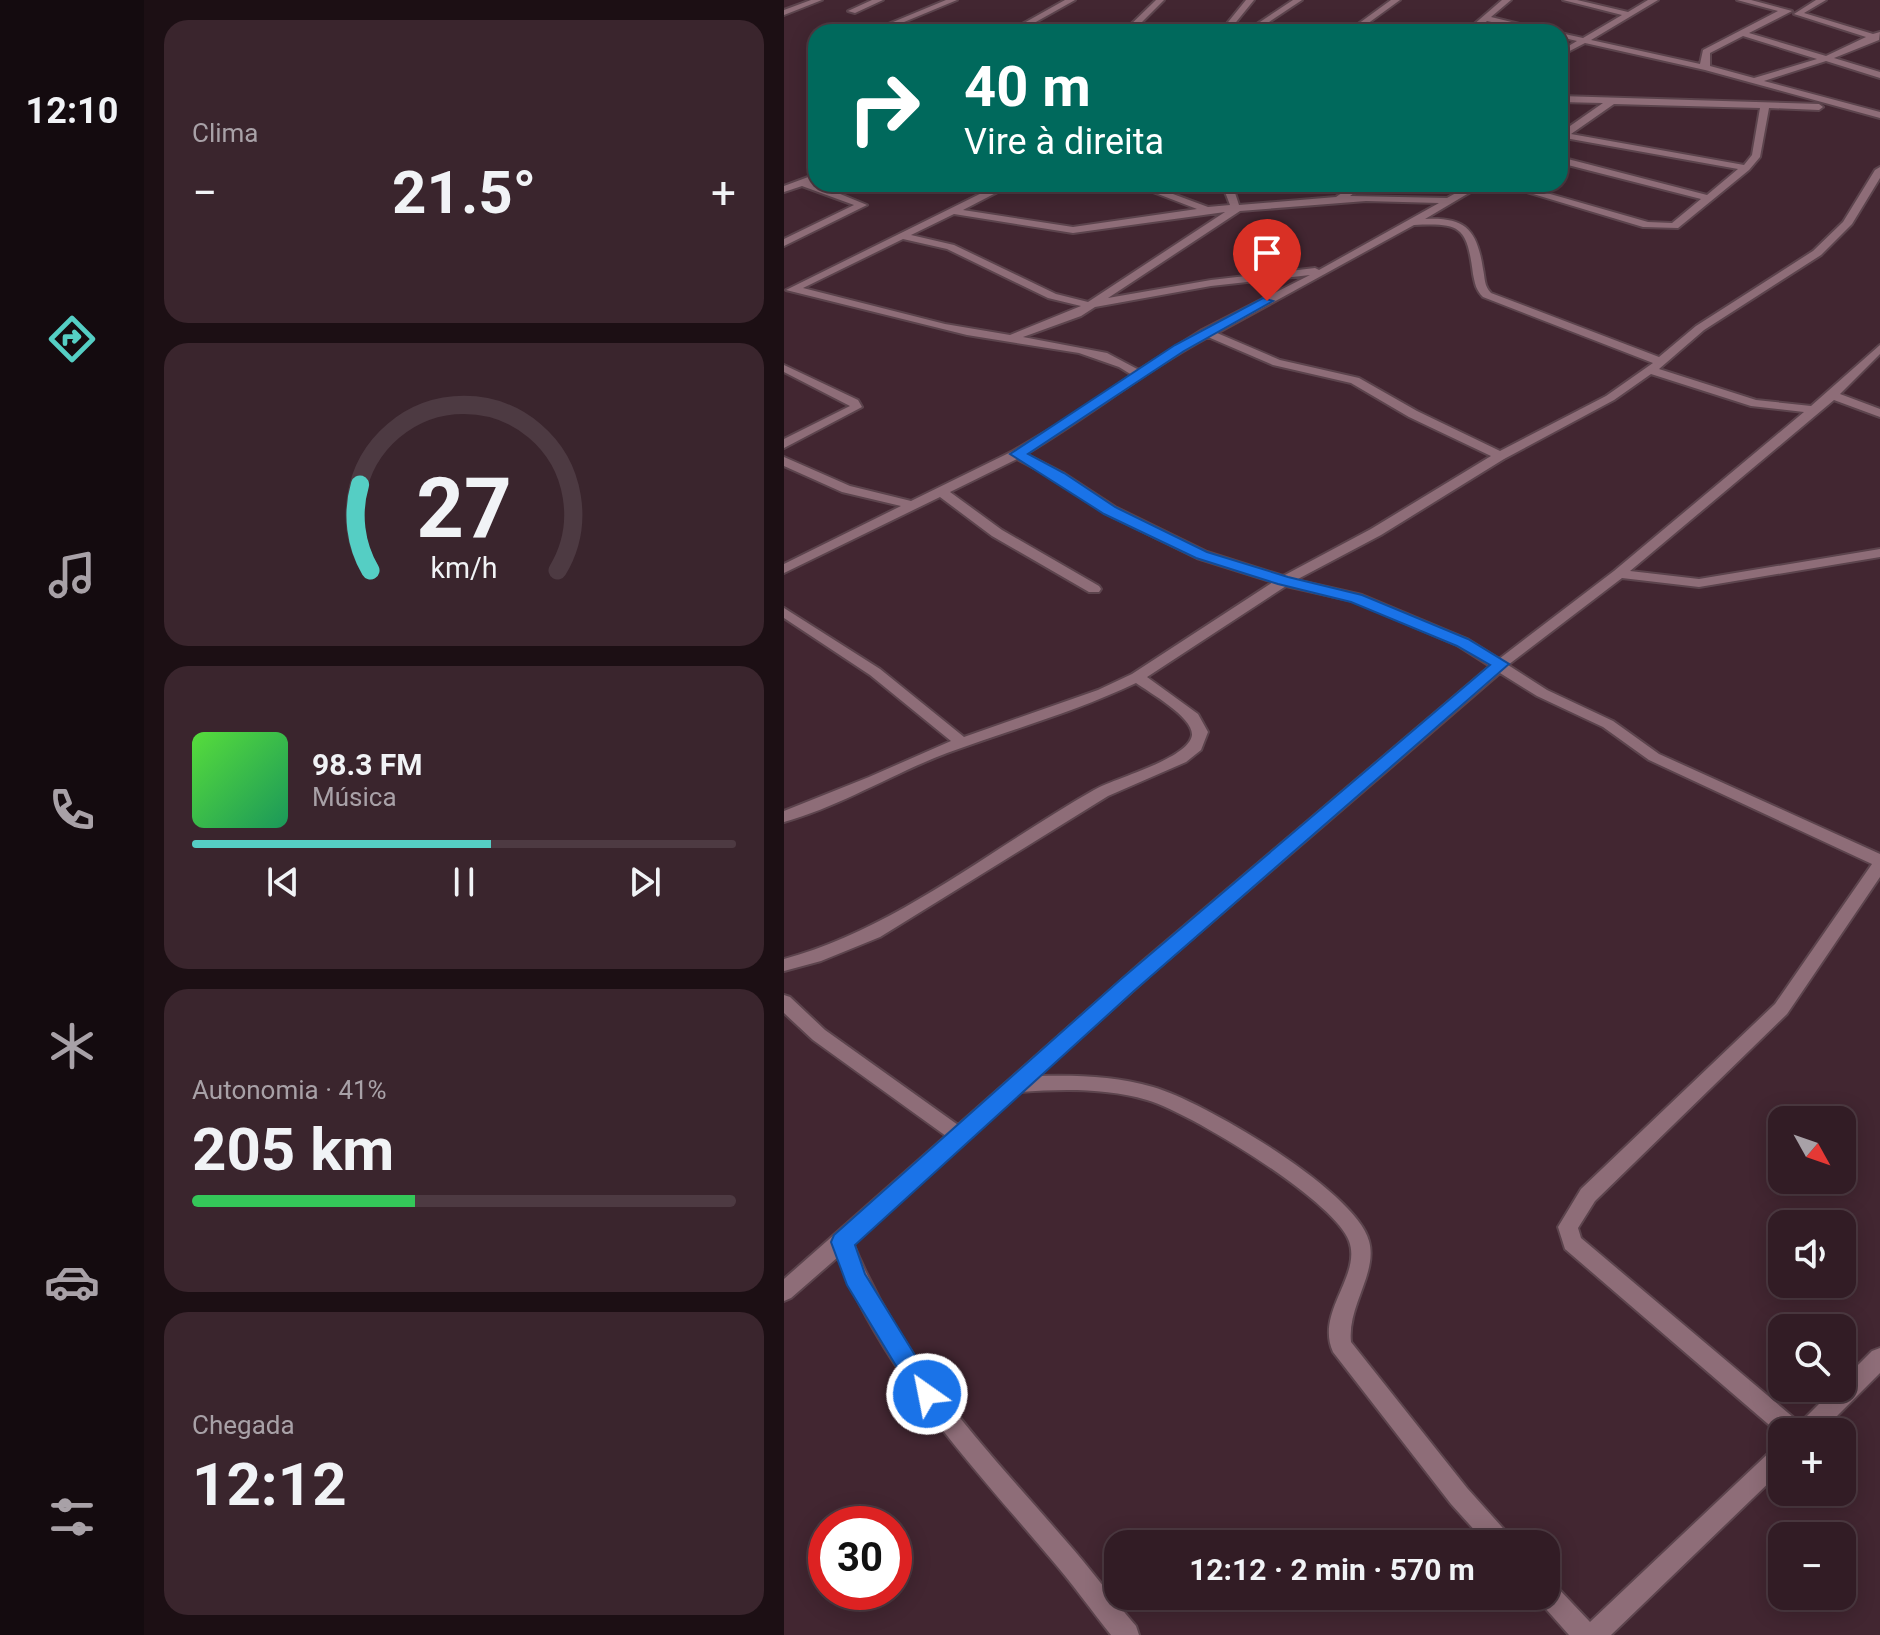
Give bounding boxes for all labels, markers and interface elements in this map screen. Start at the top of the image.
text: 40 m [964,54,1091,120]
icon: right [832,56,936,160]
text: 12:10 [26,90,118,132]
text: Clima [192,118,259,148]
text: Vire à direita [964,121,1164,163]
text: 21.5° [392,157,536,228]
text: − [192,167,217,219]
text: + [711,167,736,219]
pin [1233,219,1301,301]
icon: arrive [1245,231,1289,275]
icon: directions [44,311,100,367]
text: 27 [416,459,512,556]
icon: music [44,547,100,603]
text: km/h [430,551,498,585]
text: 98.3 FM [312,747,423,782]
icon: phone [44,782,100,838]
text: Música [312,782,397,812]
icon: previous [261,860,305,904]
icon: pause [442,860,486,904]
icon: next [623,860,667,904]
icon: climate [44,1018,100,1074]
text: Autonomia · 41% [192,1075,387,1105]
north arrow [1768,1106,1856,1194]
map controls [1768,1106,1856,1610]
text: 205 km [192,1114,394,1185]
button: sound [1768,1210,1856,1298]
icon: car [44,1254,100,1310]
button: search [1768,1314,1856,1402]
position arrow [885,1352,969,1436]
text: Chegada [192,1410,295,1440]
button: + [1768,1418,1856,1506]
text: 12:12 [192,1449,347,1520]
icon: filters [44,1489,100,1545]
speed limit sign: 30 [808,1506,912,1610]
button: − [1768,1522,1856,1610]
text: 12:12 · 2 min · 570 m [1189,1552,1475,1587]

